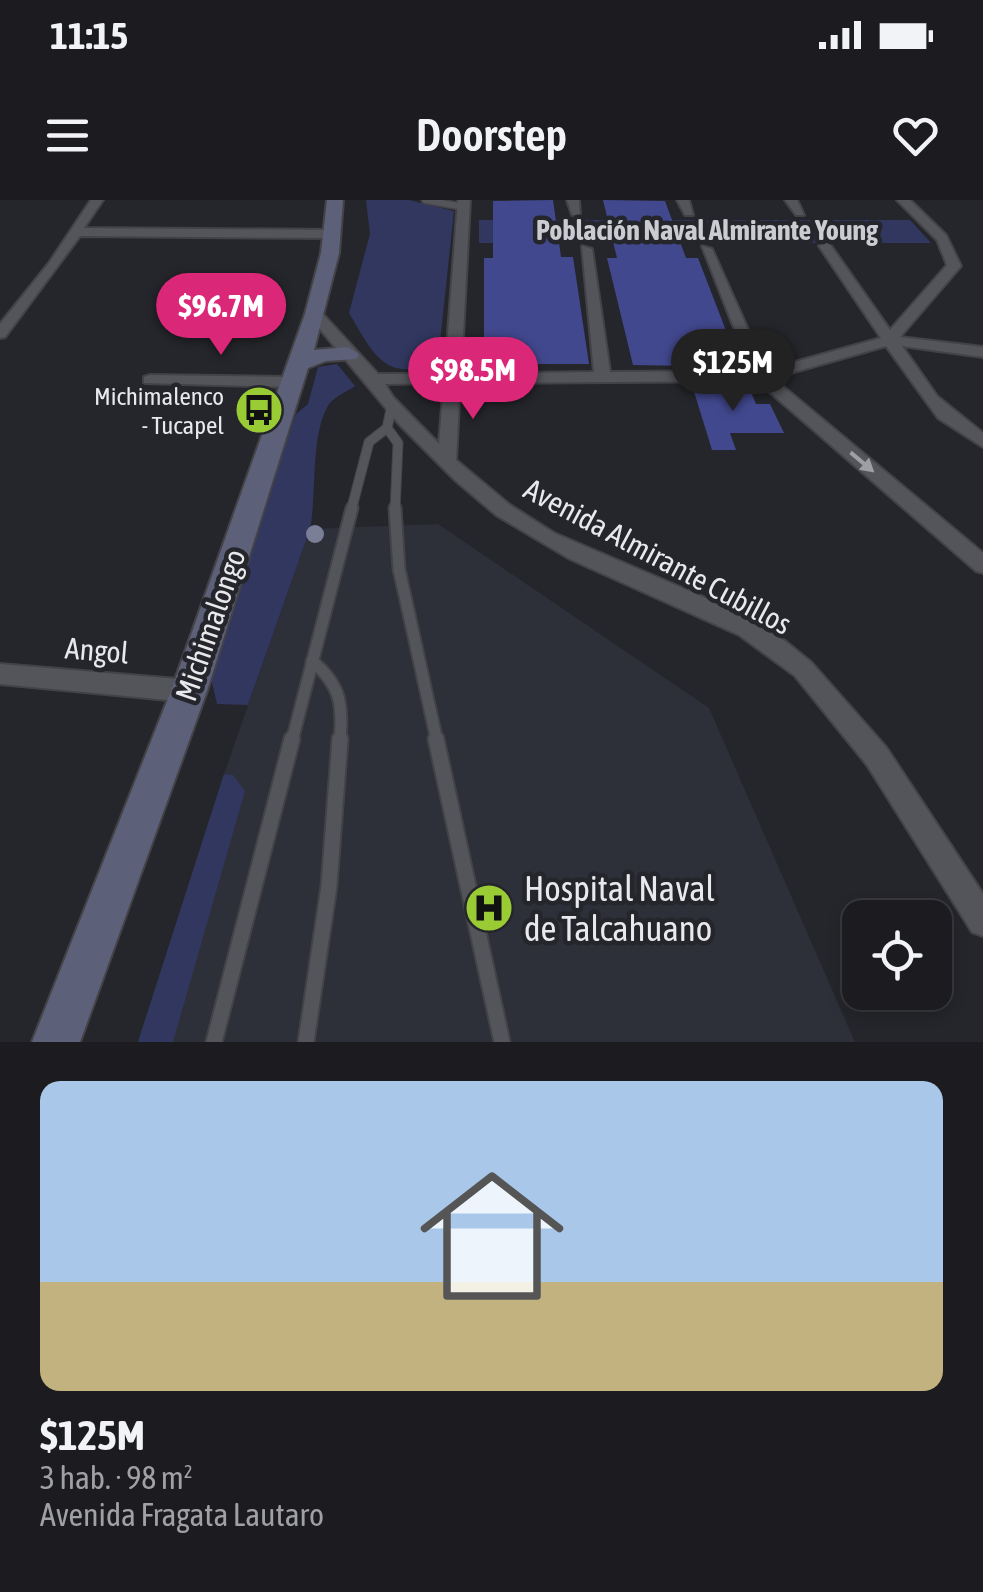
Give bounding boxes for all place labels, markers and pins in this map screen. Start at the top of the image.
pin: $96.7M [140,273,302,358]
pin: $125M [663,329,803,414]
pin: $98.5M [392,337,554,422]
place label: Michimalenco - Tucapel [94,382,224,439]
bus stop icon: Michimalenco - Tucapel [233,384,285,436]
place label: Hospital Naval de Talcahuano [524,868,715,948]
hospital icon: Hospital Naval de Talcahuano [463,882,515,934]

